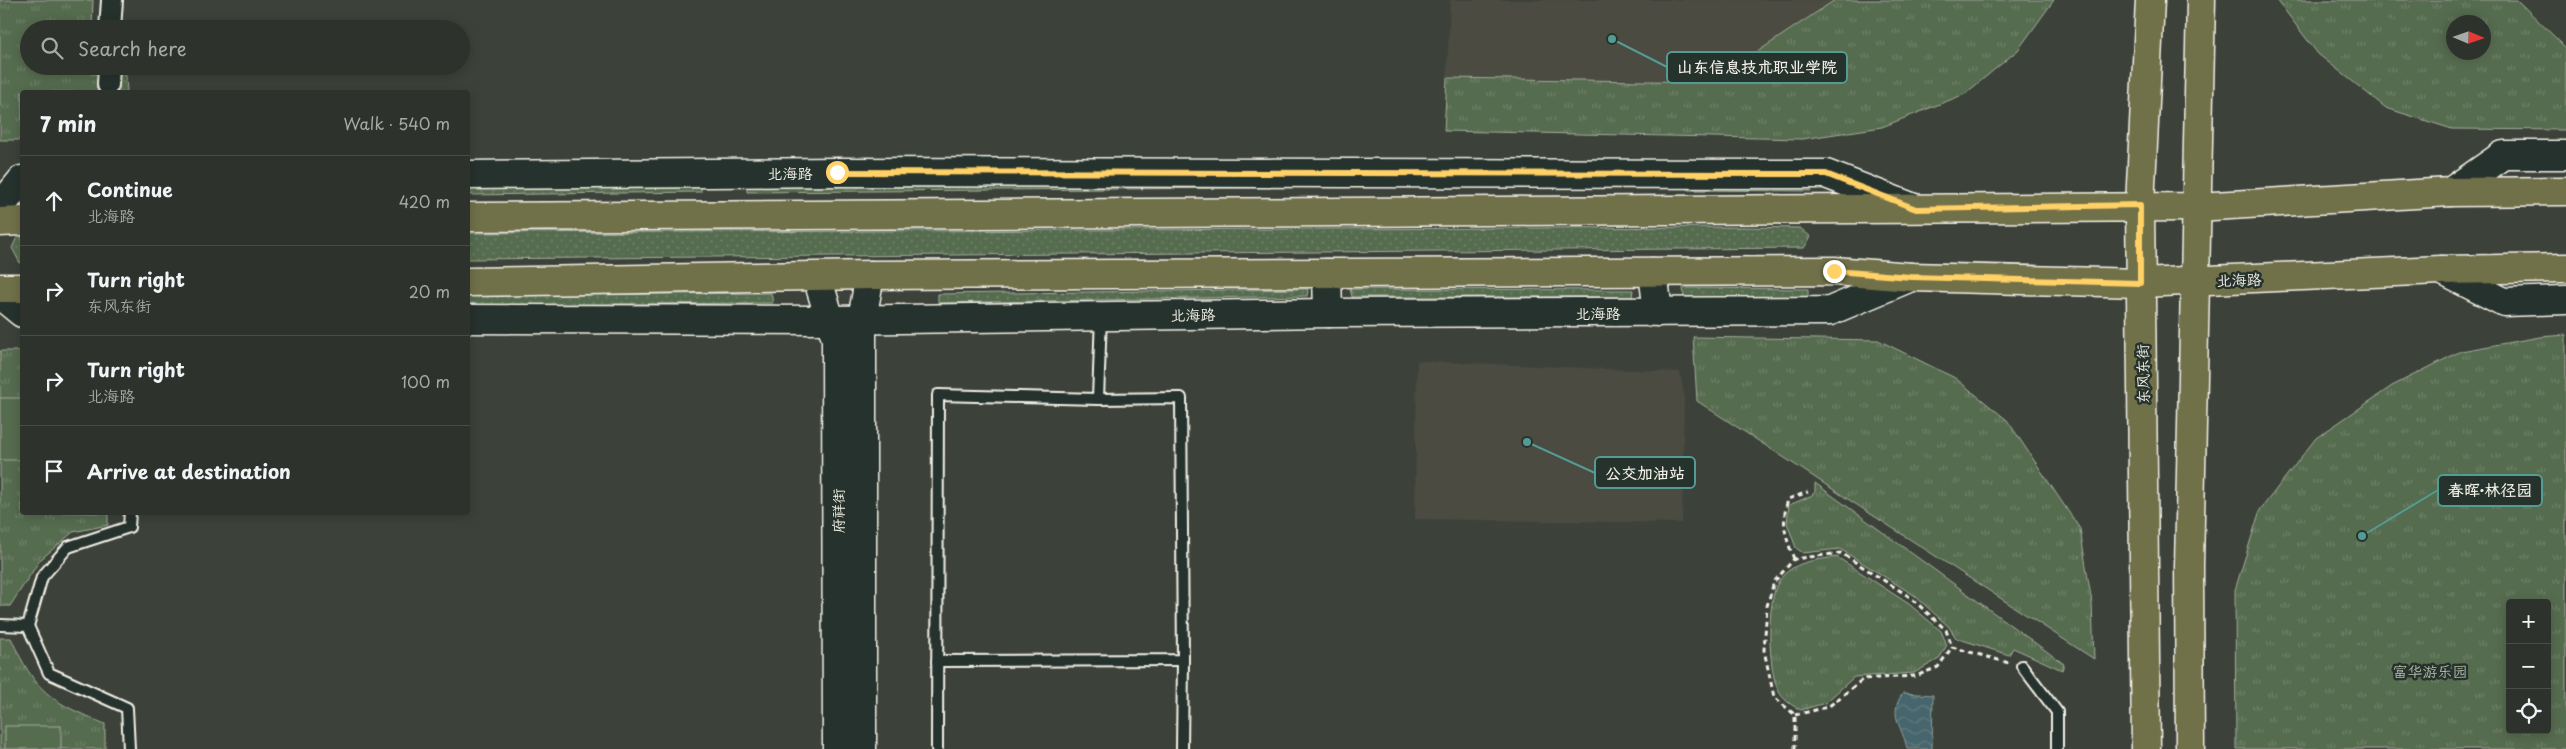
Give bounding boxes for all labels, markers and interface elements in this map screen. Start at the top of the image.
north arrow [2446,15,2491,60]
search box [20,20,470,75]
icon: search [38,34,66,62]
text: Search here [78,34,187,62]
callout: 山东信息技术职业学院 [1667,52,1847,83]
text: 山东信息技术职业学院 [1677,54,1837,78]
text: 7 min [40,107,96,139]
text: Walk · 540 m [344,111,450,135]
street label: 北海路 [767,161,813,184]
route start [826,161,849,184]
text: Continue [87,175,173,203]
icon: ahead [40,187,68,215]
text: 420 m [399,189,450,213]
text: 北海路 [87,203,135,227]
route end [1823,260,1846,283]
text: Turn right [87,265,185,293]
street label: 北海路 [2216,267,2262,291]
icon: right [40,277,68,305]
text: 20 m [409,279,450,303]
text: 东风东街 [87,293,151,317]
street label: 北海路 [1575,301,1621,324]
street label: 北海路 [1170,302,1216,326]
street label: 东风东街 [2130,344,2154,404]
text: Turn right [87,355,185,383]
icon: right [40,367,68,395]
text: 100 m [401,369,450,393]
text: 北海路 [87,383,135,407]
icon: arrive [40,457,68,485]
text: Arrive at destination [87,457,291,485]
callout: 公交加油站 [1595,457,1695,488]
text: 公交加油站 [1605,460,1685,484]
callout: 春晖·林径园 [2438,475,2542,506]
text: 春晖·林径园 [2448,477,2532,501]
street label: 府祥街 [826,488,849,534]
map controls [2506,599,2551,734]
button: + [2506,599,2551,644]
button: − [2506,644,2551,689]
park label: 富华游乐园 [2392,659,2468,682]
button: locate [2506,689,2551,734]

